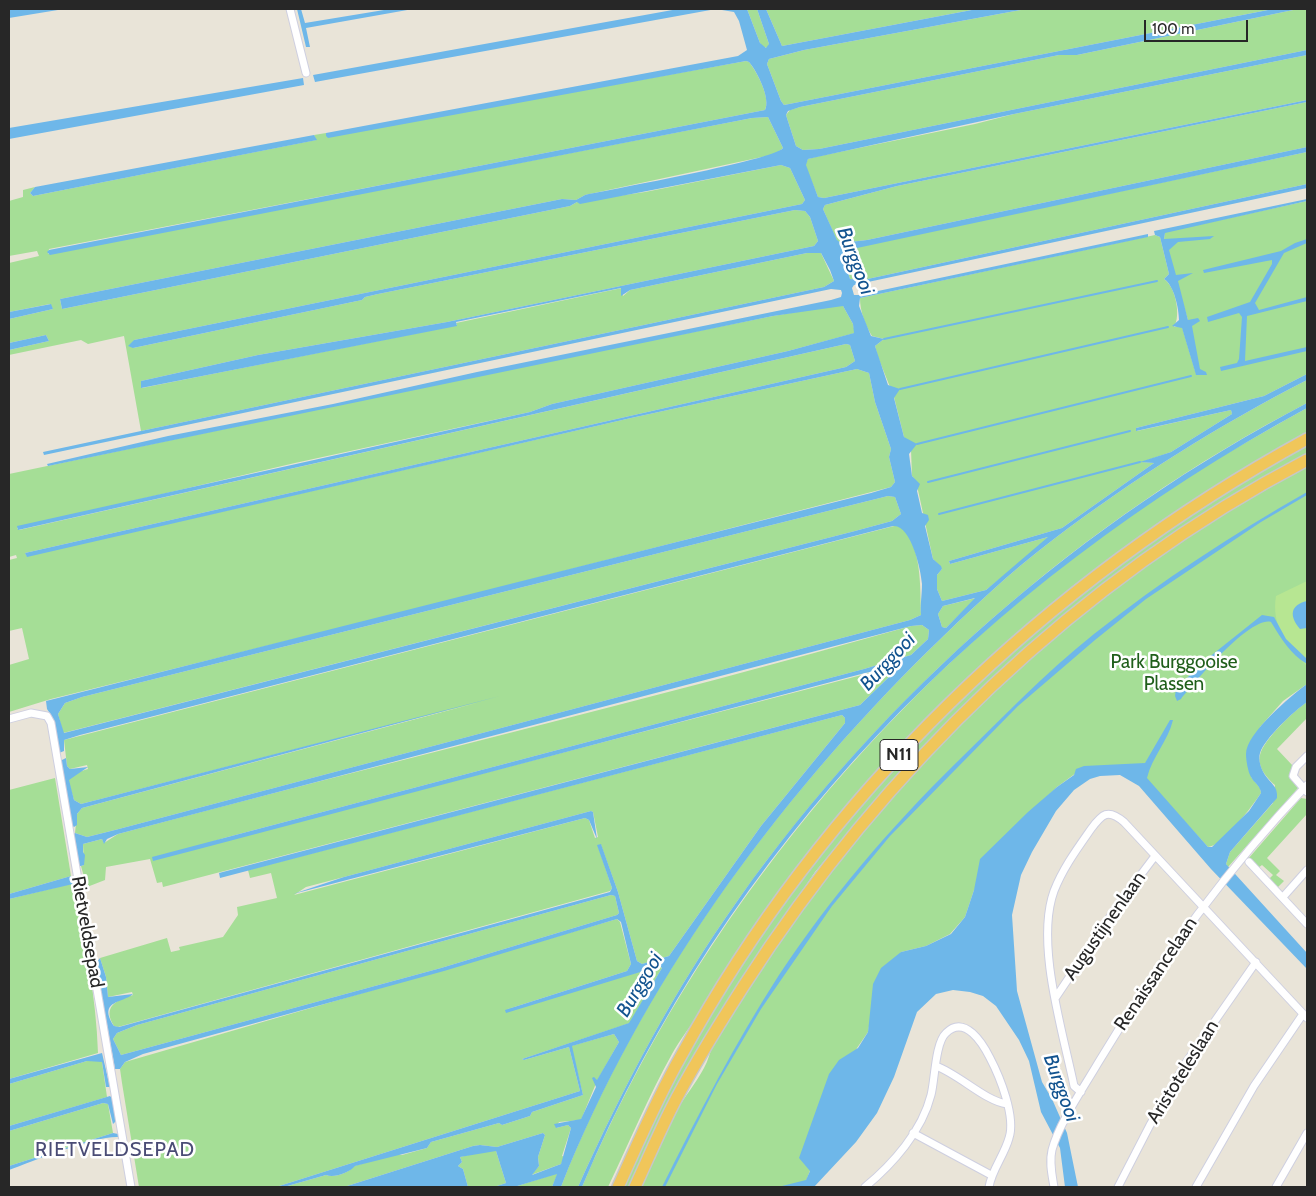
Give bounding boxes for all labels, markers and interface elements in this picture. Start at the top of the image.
scale bar [1146,10,1250,42]
text: 100 m [1152,20,1194,38]
water label: Burggooi [831,224,879,298]
water label: Burggooi [855,628,921,696]
park label: Park Burggooise Plassen [1110,651,1238,695]
road number: N11 [880,740,918,770]
street label: Augustijnenlaan [1059,867,1151,985]
street label: Rietveldsepad [66,874,108,990]
street label: Renaissancelaan [1110,913,1202,1035]
water label: Burggooi [612,949,668,1021]
street label: Aristoteleslaan [1142,1016,1224,1128]
water label: Burggooi [1038,1051,1084,1125]
district label: RIETVELDSEPAD [33,1138,197,1162]

